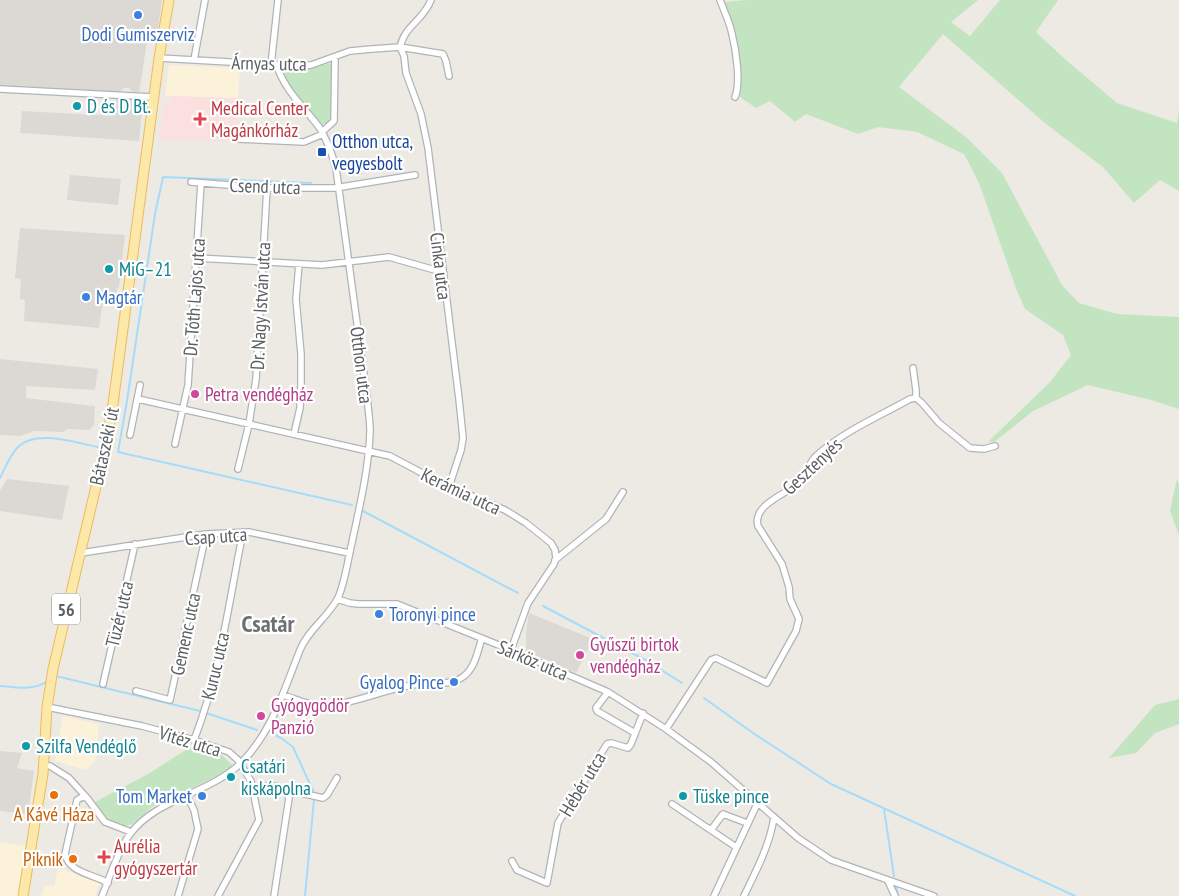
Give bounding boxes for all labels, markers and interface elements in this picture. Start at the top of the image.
marker: Dodi Gumiszerviz [132,9,144,21]
place label: Dodi Gumiszerviz [81,22,195,46]
street label: Árnyas utca [231,50,307,76]
place label: D és D Bt. [87,94,151,118]
place label: Medical Center Magánkórház [211,96,309,142]
marker: D és D Bt. [71,100,83,112]
marker: Medical Center Magánkórház [193,112,207,126]
place label: Otthon utca, vegyesbolt [332,129,413,175]
marker: Otthon utca, vegyesbolt [316,146,328,158]
street label: Csend utca [229,173,301,199]
street label: Cinka utca [425,231,457,301]
street label: Dr. Tóth Lajos utca [178,237,210,357]
street label: Dr. Nagy István utca [245,241,275,371]
place label: MiG–21 [119,257,172,281]
marker: MiG–21 [103,263,115,275]
place label: Magtár [96,285,143,309]
marker: Magtár [80,291,92,303]
street label: Otthon utca [345,325,379,405]
place label: Petra vendégház [205,382,313,406]
marker: Petra vendégház [189,388,201,400]
street label: Bátaszéki út [84,404,124,487]
street label: Gesztenyés [777,432,847,500]
street label: Kerámia utca [417,462,505,520]
street label: Csap utca [184,522,248,550]
street label: Tüzér utca [100,579,138,649]
street label: Gemenc utca [165,590,205,678]
road number: 56 [52,594,80,624]
place label: Toronyi pince [389,602,476,626]
district label: Csatár [241,608,295,639]
marker: Toronyi pince [373,608,385,620]
street label: Kuruc utca [196,630,234,702]
place label: Gyűszű birtok vendégház [590,632,680,678]
street label: Sárköz utca [494,634,572,686]
marker: Gyűszű birtok vendégház [574,649,586,661]
place label: Gyalog Pince [360,670,444,694]
marker: Gyalog Pince [448,676,460,688]
place label: Gyógygödör Panzió [271,693,350,739]
marker: Gyógygödör Panzió [255,710,267,722]
street label: Vitéz utca [155,720,224,762]
place label: Szilfa Vendéglő [36,734,136,758]
marker: Szilfa Vendéglő [20,740,32,752]
street label: Hébér utca [553,747,611,821]
place label: Csatári kiskápolna [241,754,311,800]
marker: Csatári kiskápolna [225,771,237,783]
place label: Tom Market [116,784,193,808]
place label: Tüske pince [693,784,769,808]
marker: A Kávé Háza [48,789,60,801]
marker: Tom Market [196,790,208,802]
marker: Tüske pince [677,790,689,802]
place label: A Kávé Háza [14,802,94,826]
place label: Aurélia gyógyszertár [114,834,198,880]
place label: Piknik [23,847,64,871]
marker: Aurélia gyógyszertár [98,851,110,863]
marker: Piknik [67,853,79,865]

